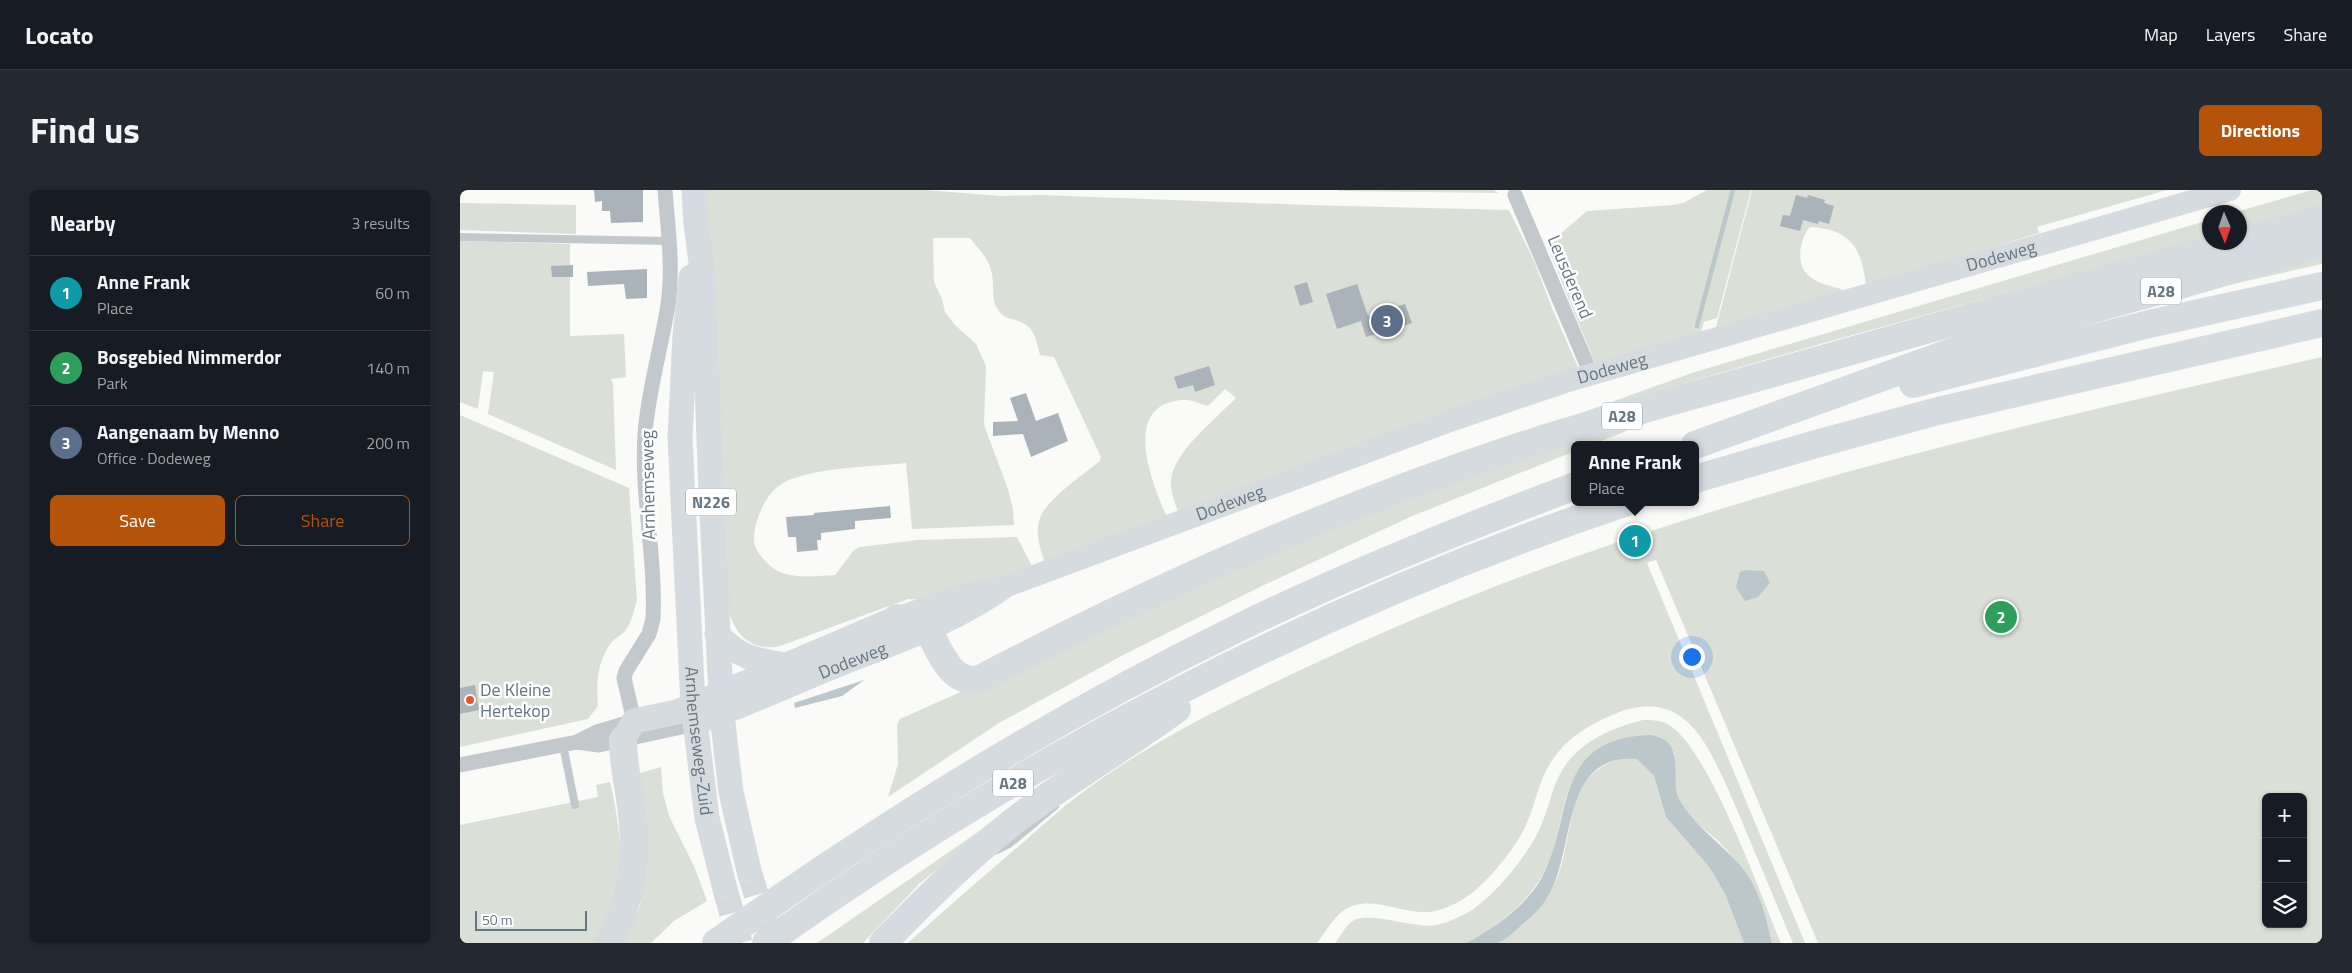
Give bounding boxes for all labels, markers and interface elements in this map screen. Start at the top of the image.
text: Locato [25,17,94,53]
text: Map [2144,21,2178,48]
text: Layers [2206,21,2255,48]
text: Share [2283,21,2327,48]
text: Find us [30,103,140,157]
button: Directions [2199,105,2322,156]
north arrow [2202,205,2247,250]
text: Nearby [50,207,115,239]
text: 3 results [351,211,410,235]
street label: Leusderend [1541,231,1600,323]
street label: Dodeweg [1963,233,2039,279]
text: Anne Frank [97,267,190,296]
road number: A28 [2141,278,2181,304]
text: 1 [62,281,70,305]
text: 60 m [375,281,410,305]
text: Place [97,296,133,320]
pin: 3 [1371,302,1403,340]
text: Bosgebied Nimmerdor [97,342,281,371]
street label: Dodeweg [1574,345,1650,391]
text: 2 [62,356,70,380]
text: 140 m [366,356,410,380]
text: Park [97,371,128,395]
road number: A28 [1602,402,1642,430]
text: Aangenaam by Menno [97,417,279,446]
street label: Arnhemseweg [633,430,662,540]
text: 3 [62,431,70,455]
text: 200 m [366,431,410,455]
popup [1571,441,1699,506]
text: Office · Dodeweg [97,446,211,470]
text: Anne Frank [1588,447,1682,476]
text: Place [1588,476,1625,500]
street label: Dodeweg [1192,477,1268,528]
road number: N226 [686,488,736,516]
button: Save [50,495,225,546]
button: Share [235,495,410,546]
pin: 1 [1619,522,1651,560]
pin: 2 [1985,598,2017,636]
street label: Dodeweg [814,634,891,686]
your location [1679,644,1705,670]
street label: Arnhemseweg-Zuid [678,666,721,817]
place label: De Kleine Hertekop [480,676,551,724]
marker: De Kleine Hertekop [464,694,476,706]
road number: A28 [993,770,1033,796]
map controls [2262,793,2307,928]
button: + [2262,793,2307,838]
button: − [2262,838,2307,883]
button: layers [2262,883,2307,928]
scale bar [475,908,588,931]
text: 50 m [482,909,512,930]

